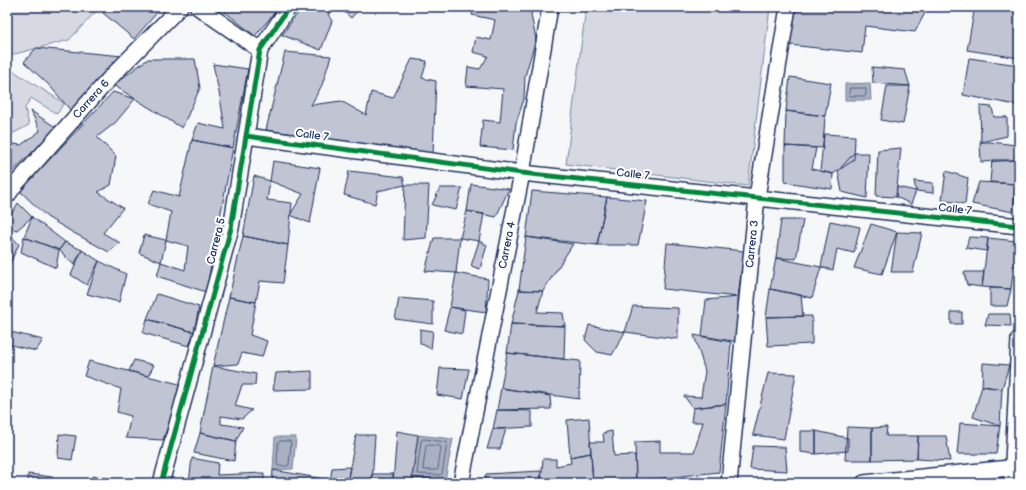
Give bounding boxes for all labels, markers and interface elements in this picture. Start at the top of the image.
street label: Carrera 6 [70,77,112,121]
street label: Calle 7 [295,126,330,144]
street label: Calle 7 [616,166,651,182]
street label: Calle 7 [938,201,973,217]
street label: Carrera 5 [204,216,228,266]
street label: Carrera 3 [743,219,761,269]
street label: Carrera 4 [496,220,518,270]

